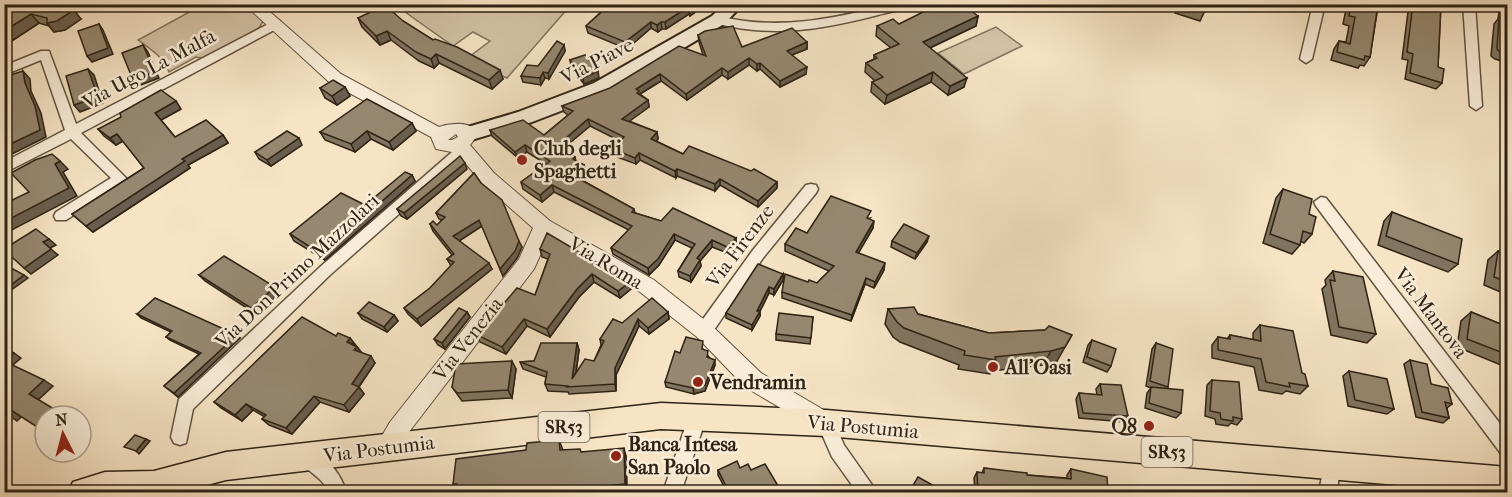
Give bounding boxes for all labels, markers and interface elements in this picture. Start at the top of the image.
street label: Via Ugo La Malfa [78,24,220,114]
street label: Via Piave [556,33,637,90]
place label: Club degli Spaghetti [534,137,623,183]
marker: Club degli Spaghetti [515,153,529,167]
street label: Via Don Primo Mazzolari [210,189,384,354]
street label: Via Firenze [701,200,779,293]
street label: Via Roma [564,231,648,295]
street label: Via Mantova [1389,262,1473,363]
street label: Via Venezia [428,292,508,386]
place label: All'Oasi [1003,356,1073,379]
marker: All'Oasi [986,360,1000,374]
place label: Vendramin [709,371,806,394]
marker: Vendramin [691,375,705,389]
north arrow [33,404,93,464]
text: N [54,409,69,430]
street label: Via Postumia [805,411,920,443]
road number: SR53 [538,412,590,442]
place label: Q8 [1112,415,1137,438]
marker: Q8 [1142,419,1156,433]
street label: Via Postumia [321,431,437,467]
place label: Banca Intesa San Paolo [628,433,738,479]
road number: SR53 [1142,437,1192,467]
marker: Banca Intesa San Paolo [609,449,623,463]

